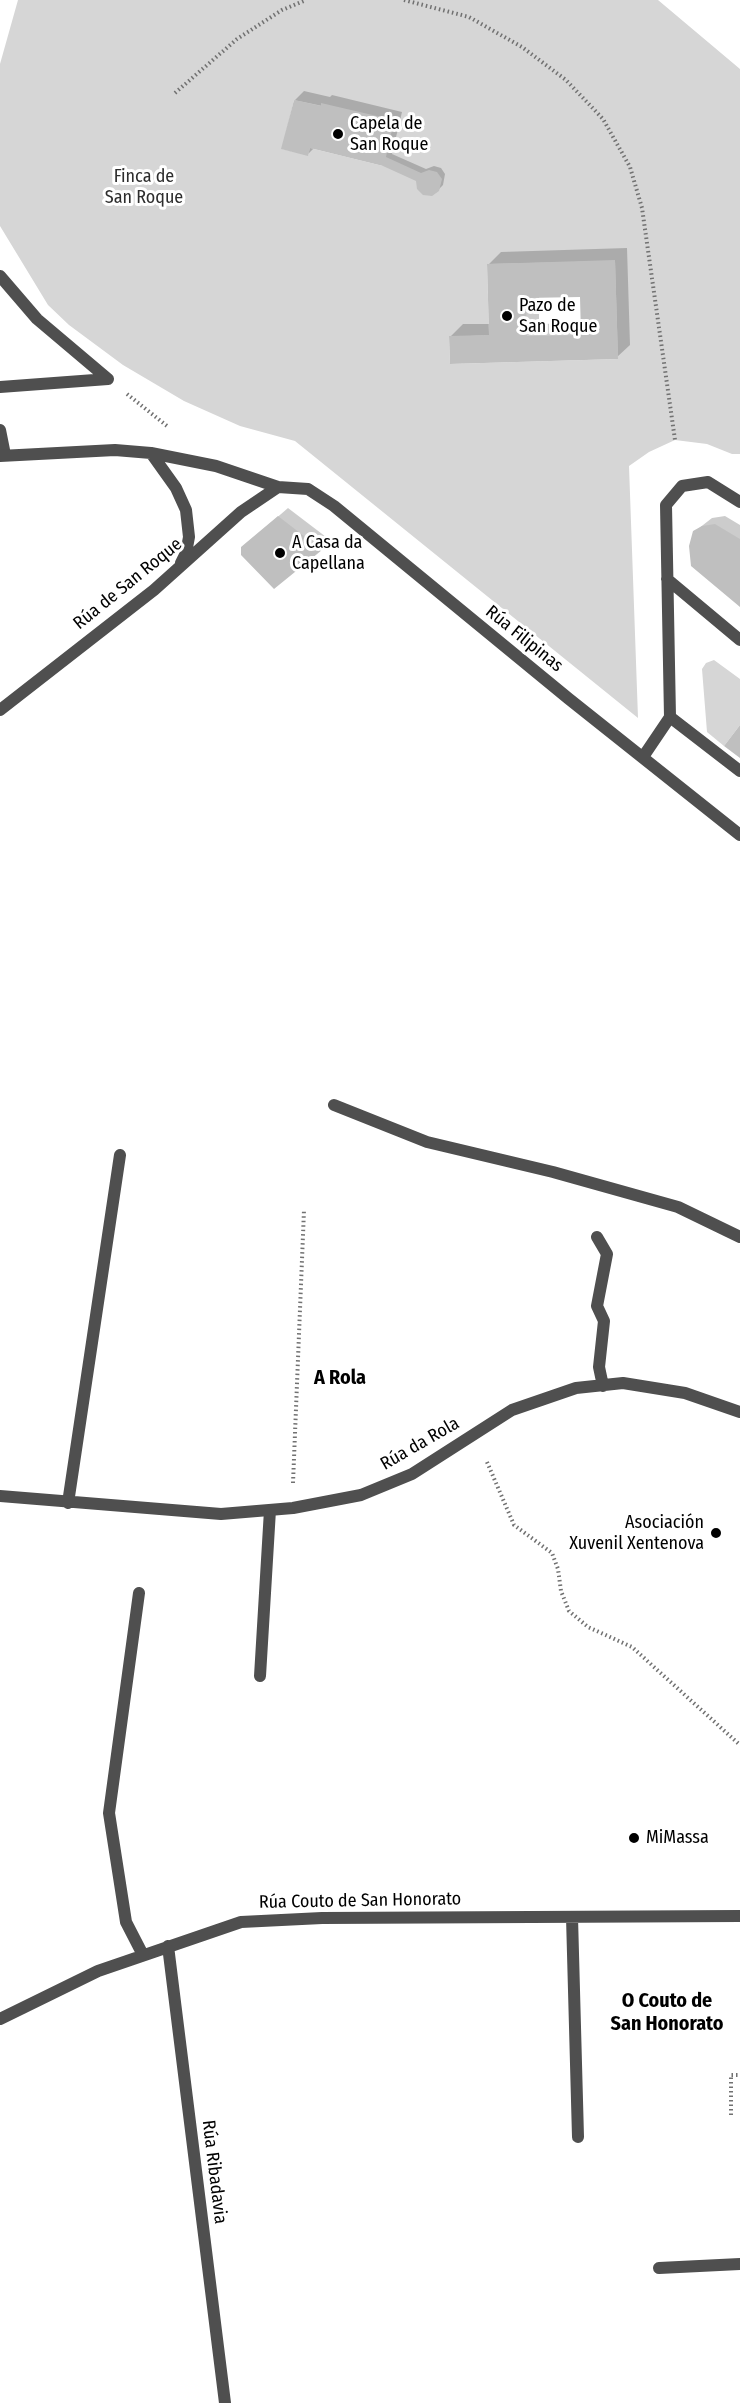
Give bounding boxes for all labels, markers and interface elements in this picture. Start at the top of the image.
place label: Capela de San Roque [350,113,428,156]
marker: Capela de San Roque [331,127,345,141]
park label: Finca de San Roque [105,166,183,208]
place label: Pazo de San Roque [519,295,597,338]
marker: Pazo de San Roque [500,309,514,323]
place label: A Casa da Capellana [292,532,365,574]
street label: Rúa de San Roque [69,534,187,634]
marker: A Casa da Capellana [273,546,287,560]
street label: Rúa Filipinas [481,601,567,677]
district label: A Rola [314,1366,366,1390]
street label: Rúa da Rola [377,1413,463,1475]
place label: Asociación Xuvenil Xentenova [569,1512,704,1555]
marker: Asociación Xuvenil Xentenova [709,1526,723,1540]
place label: MiMassa [646,1827,709,1849]
marker: MiMassa [627,1831,641,1845]
street label: Rúa Couto de San Honorato [259,1888,461,1914]
district label: O Couto de San Honorato [611,1989,723,2036]
street label: Rúa Ribadavia [197,2119,231,2225]

